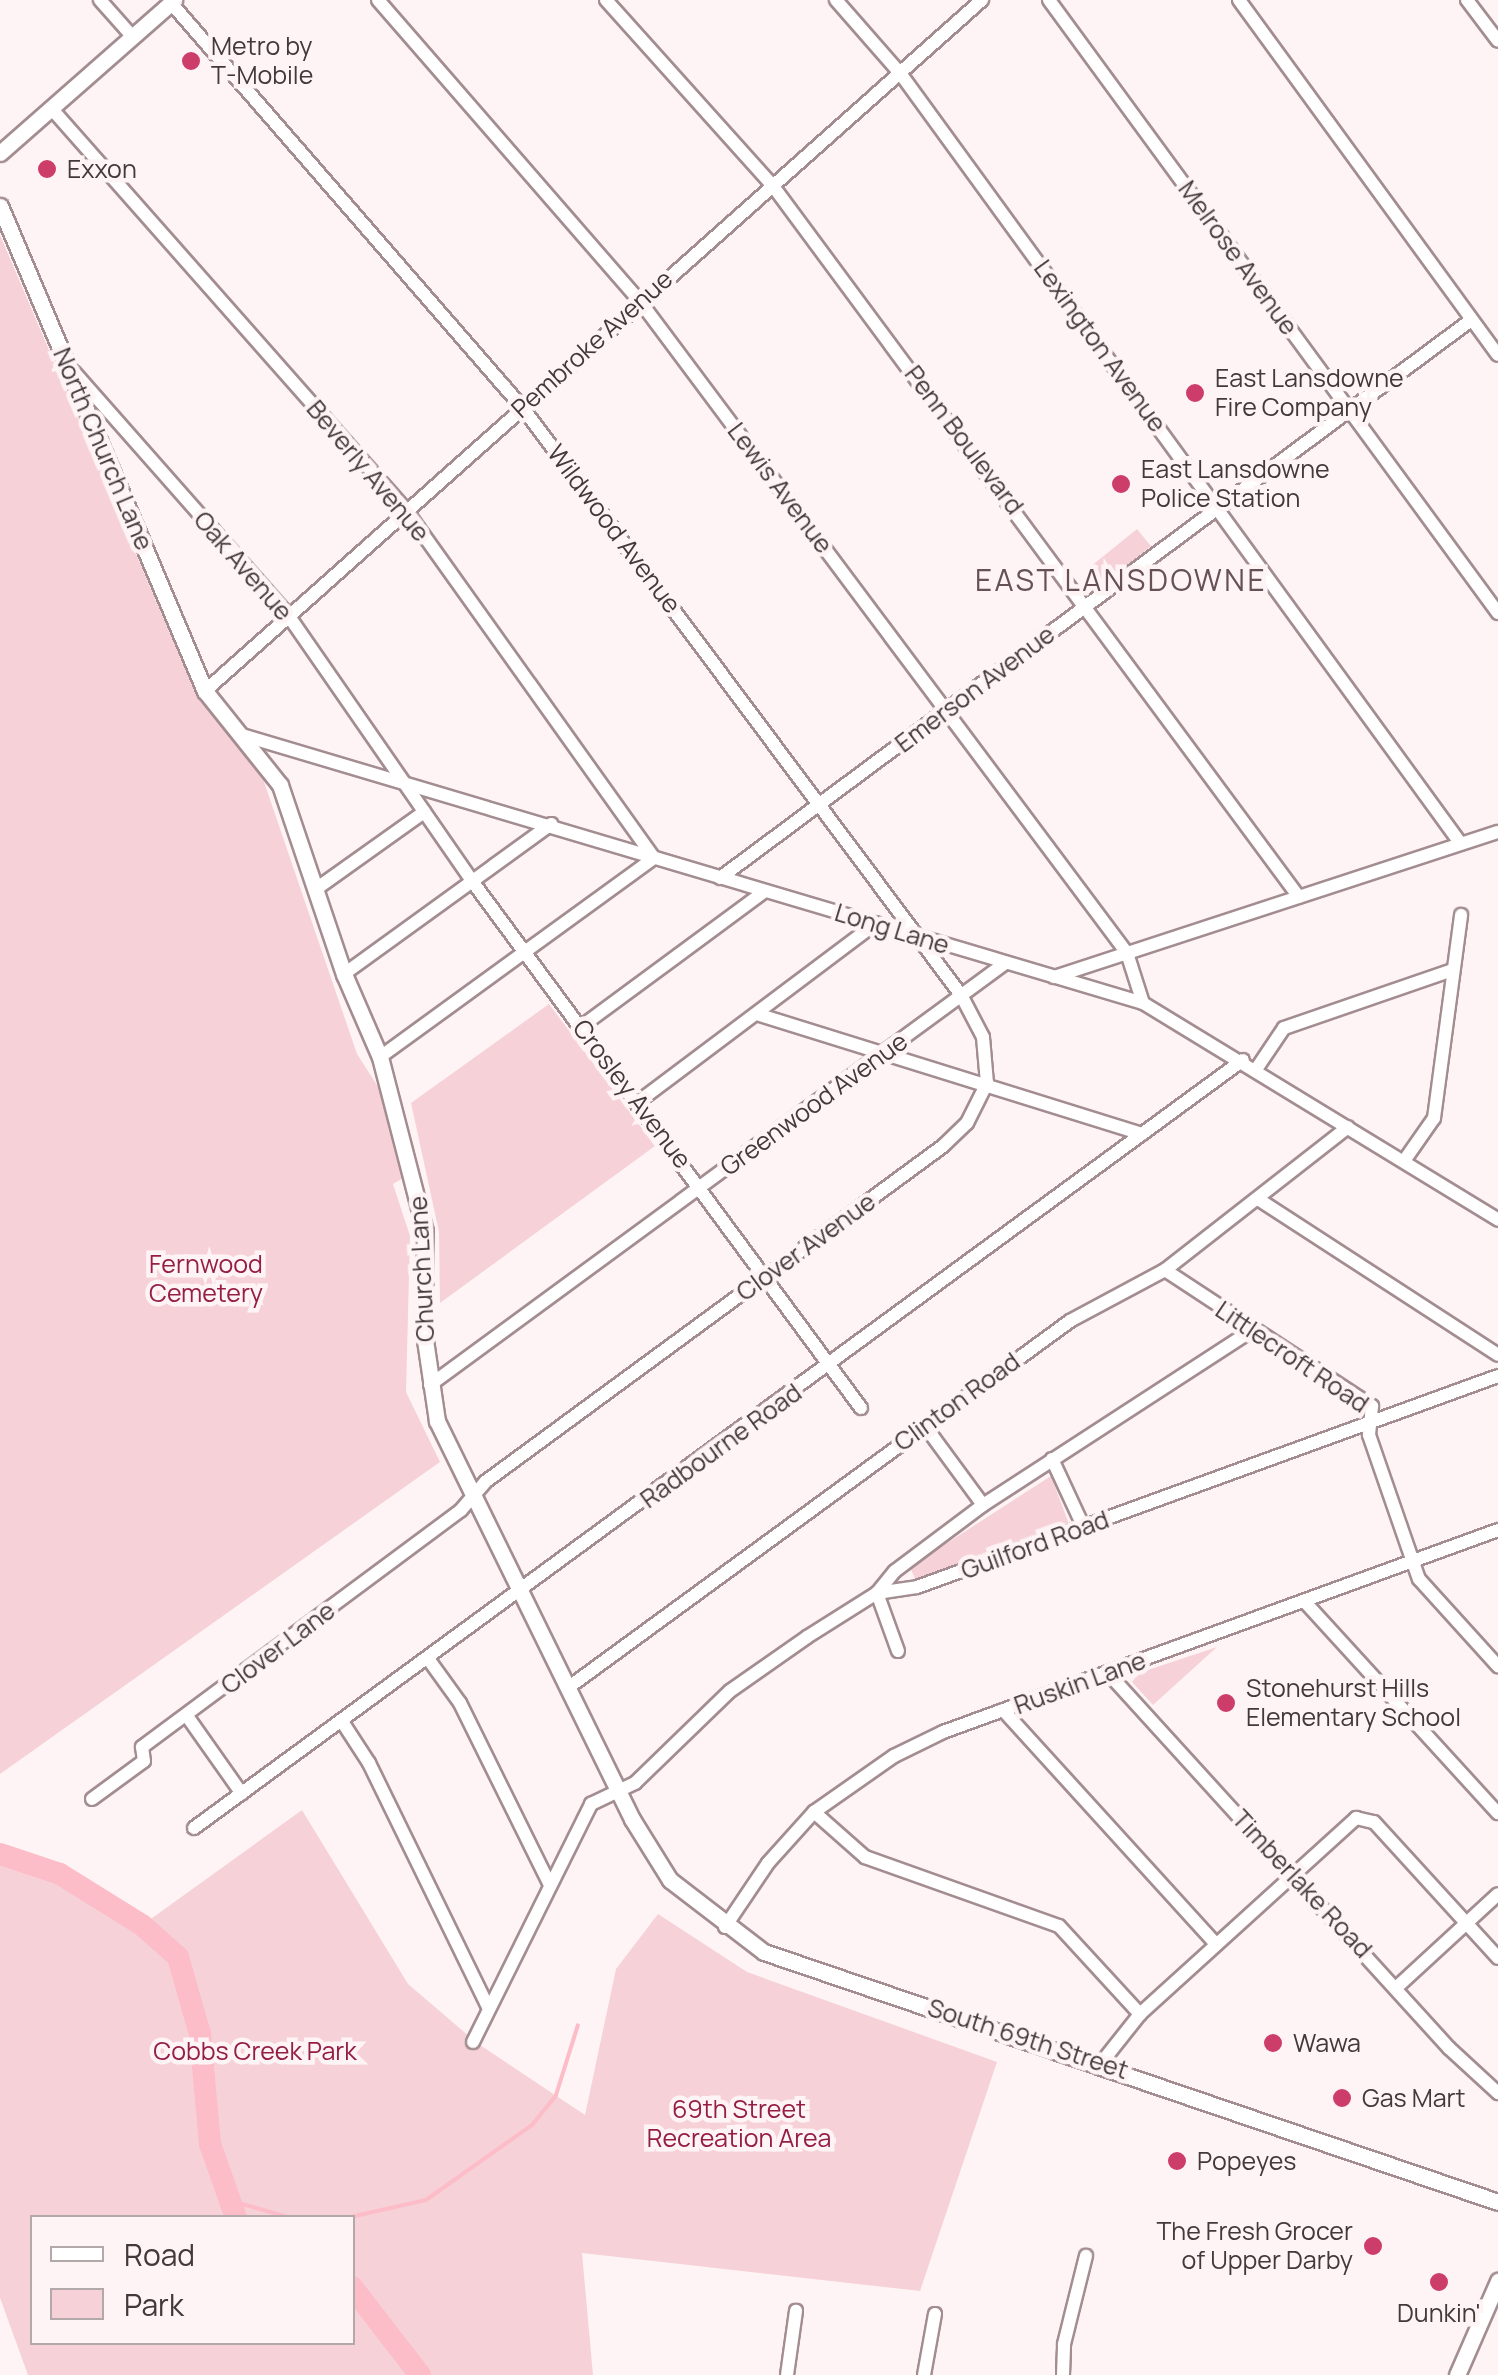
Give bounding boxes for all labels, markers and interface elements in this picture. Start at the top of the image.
place label: Metro by T-Mobile [211,32,313,91]
marker: Metro by T-Mobile [180,50,202,72]
place label: Exxon [67,154,137,184]
marker: Exxon [36,158,58,180]
street label: Melrose Avenue [1172,175,1304,341]
street label: Lexington Avenue [1028,254,1172,438]
street label: Pembroke Avenue [505,264,679,424]
street label: North Church Lane [47,343,159,555]
street label: Penn Boulevard [898,360,1030,520]
place label: East Lansdowne Fire Company [1215,364,1404,423]
marker: East Lansdowne Fire Company [1184,382,1206,404]
street label: Beverly Avenue [300,394,436,548]
street label: Lewis Avenue [721,417,839,559]
street label: Wildwood Avenue [541,439,687,619]
place label: East Lansdowne Police Station [1141,455,1330,514]
marker: East Lansdowne Police Station [1110,473,1132,495]
street label: Oak Avenue [187,505,299,627]
district label: EAST LANSDOWNE [975,562,1267,598]
street label: Emerson Avenue [889,619,1061,759]
street label: Long Lane [831,897,953,961]
street label: Crosley Avenue [566,1014,698,1174]
street label: Greenwood Avenue [715,1026,913,1182]
street label: Clover Avenue [731,1187,881,1307]
street label: Church Lane [403,1195,441,1343]
park label: Fernwood Cemetery [149,1250,263,1309]
street label: Littlecroft Road [1210,1295,1374,1419]
street label: Clinton Road [888,1346,1026,1458]
street label: Radbourne Road [635,1378,807,1514]
street label: Guilford Road [957,1504,1113,1586]
street label: Clover Lane [215,1595,341,1701]
street label: Ruskin Lane [1010,1645,1150,1721]
place label: Stonehurst Hills Elementary School [1246,1674,1461,1733]
marker: Stonehurst Hills Elementary School [1215,1692,1237,1714]
street label: Timberlake Road [1226,1804,1378,1964]
street label: South 69th Street [924,1992,1132,2086]
place label: Wawa [1293,2028,1361,2058]
marker: Wawa [1262,2032,1284,2054]
park label: Cobbs Creek Park [153,2036,357,2066]
place label: Gas Mart [1362,2083,1466,2113]
marker: Gas Mart [1331,2087,1353,2109]
park label: 69th Street Recreation Area [647,2095,831,2154]
place label: Popeyes [1197,2146,1296,2176]
marker: Popeyes [1166,2150,1188,2172]
legend [30,2215,355,2345]
place label: The Fresh Grocer of Upper Darby [1156,2217,1353,2276]
text: Road [124,2234,195,2275]
marker: The Fresh Grocer of Upper Darby [1362,2235,1384,2257]
marker: Dunkin' [1428,2271,1450,2293]
text: Park [124,2284,184,2325]
place label: Dunkin' [1397,2298,1481,2328]

